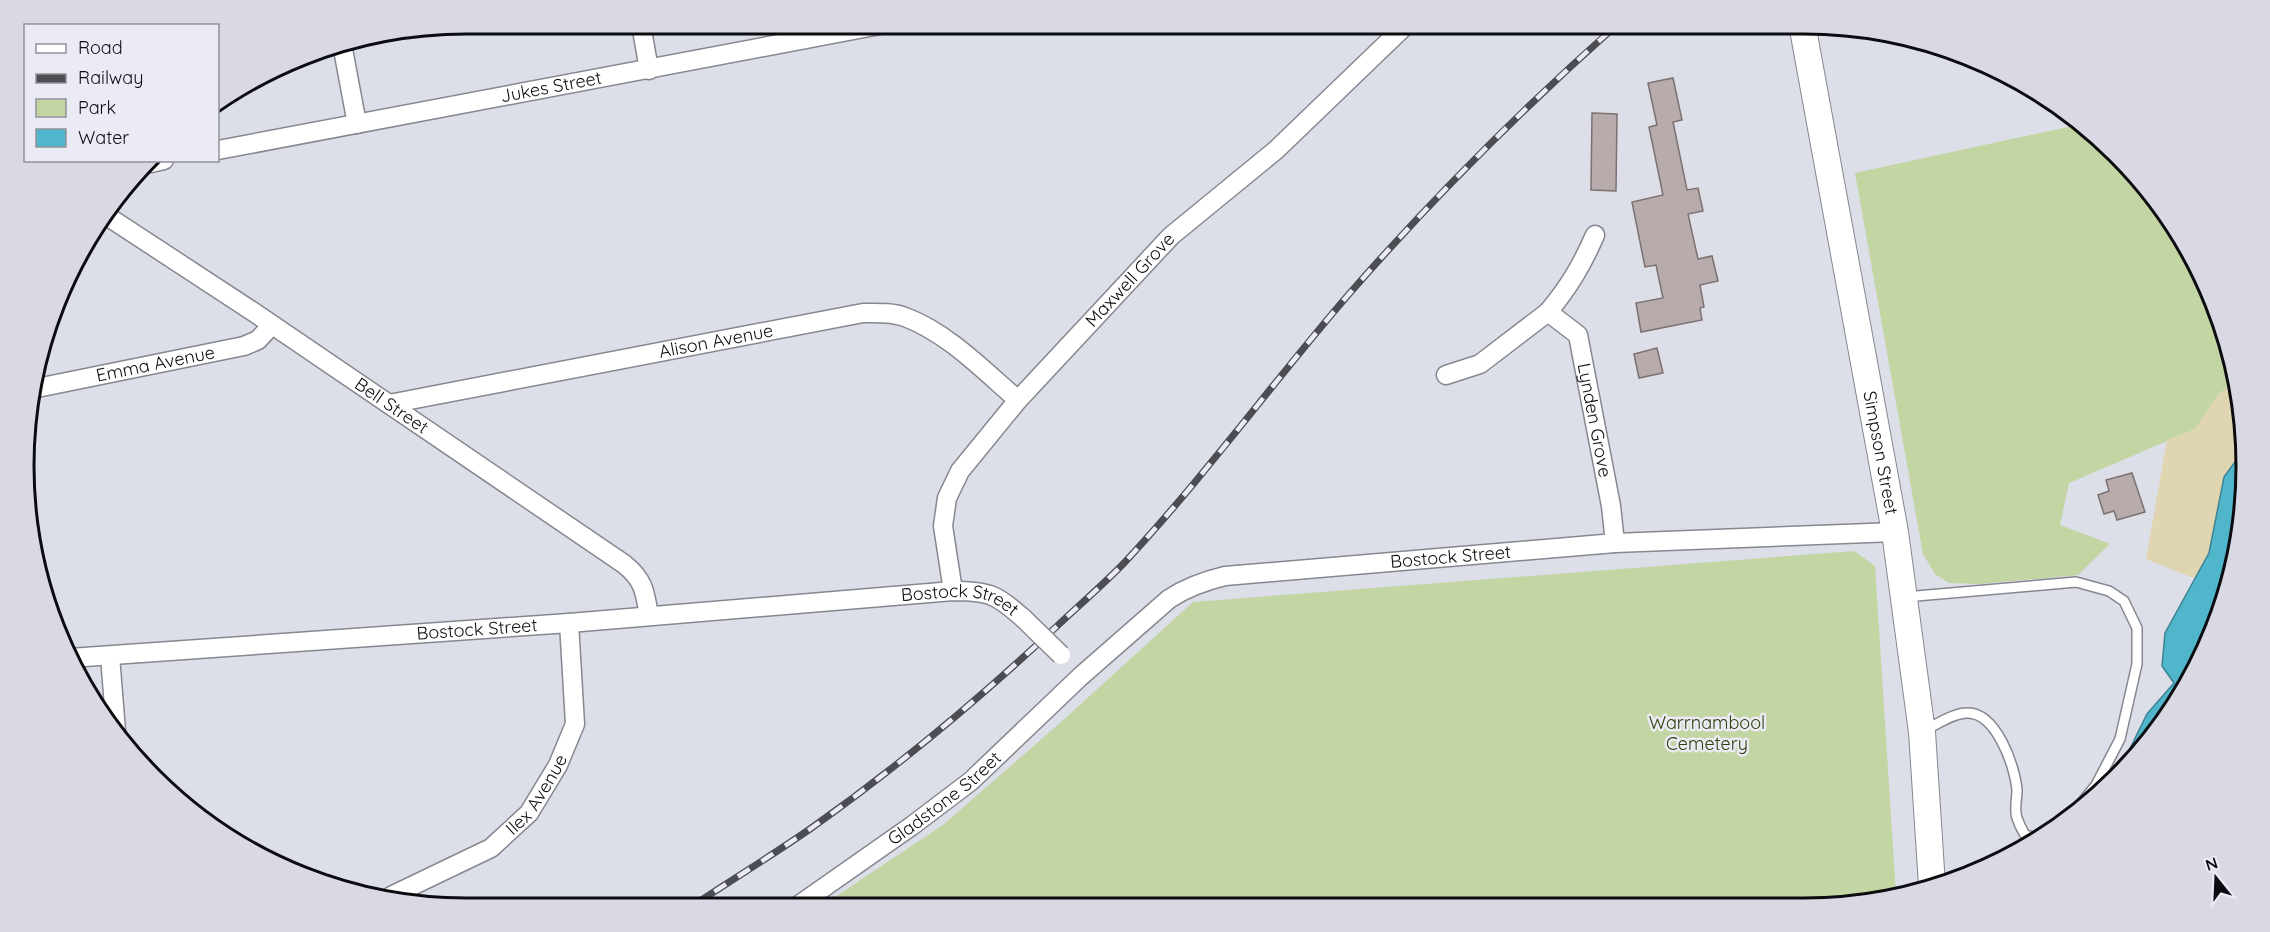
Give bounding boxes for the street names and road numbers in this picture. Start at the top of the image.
street label: Jukes Street [498,66,604,107]
street label: Maxwell Grove [1080,227,1179,332]
street label: Alison Avenue [657,319,775,363]
street label: Emma Avenue [94,340,217,387]
street label: Lynden Grove [1573,361,1617,479]
street label: Bell Street [350,372,433,439]
street label: Simpson Street [1858,389,1904,516]
street label: Bostock Street [1389,540,1512,573]
street label: Bostock Street [900,579,1024,621]
street label: Bostock Street [416,613,538,645]
street label: Gladstone Street [883,746,1006,850]
street label: Ilex Avenue [501,751,572,840]

